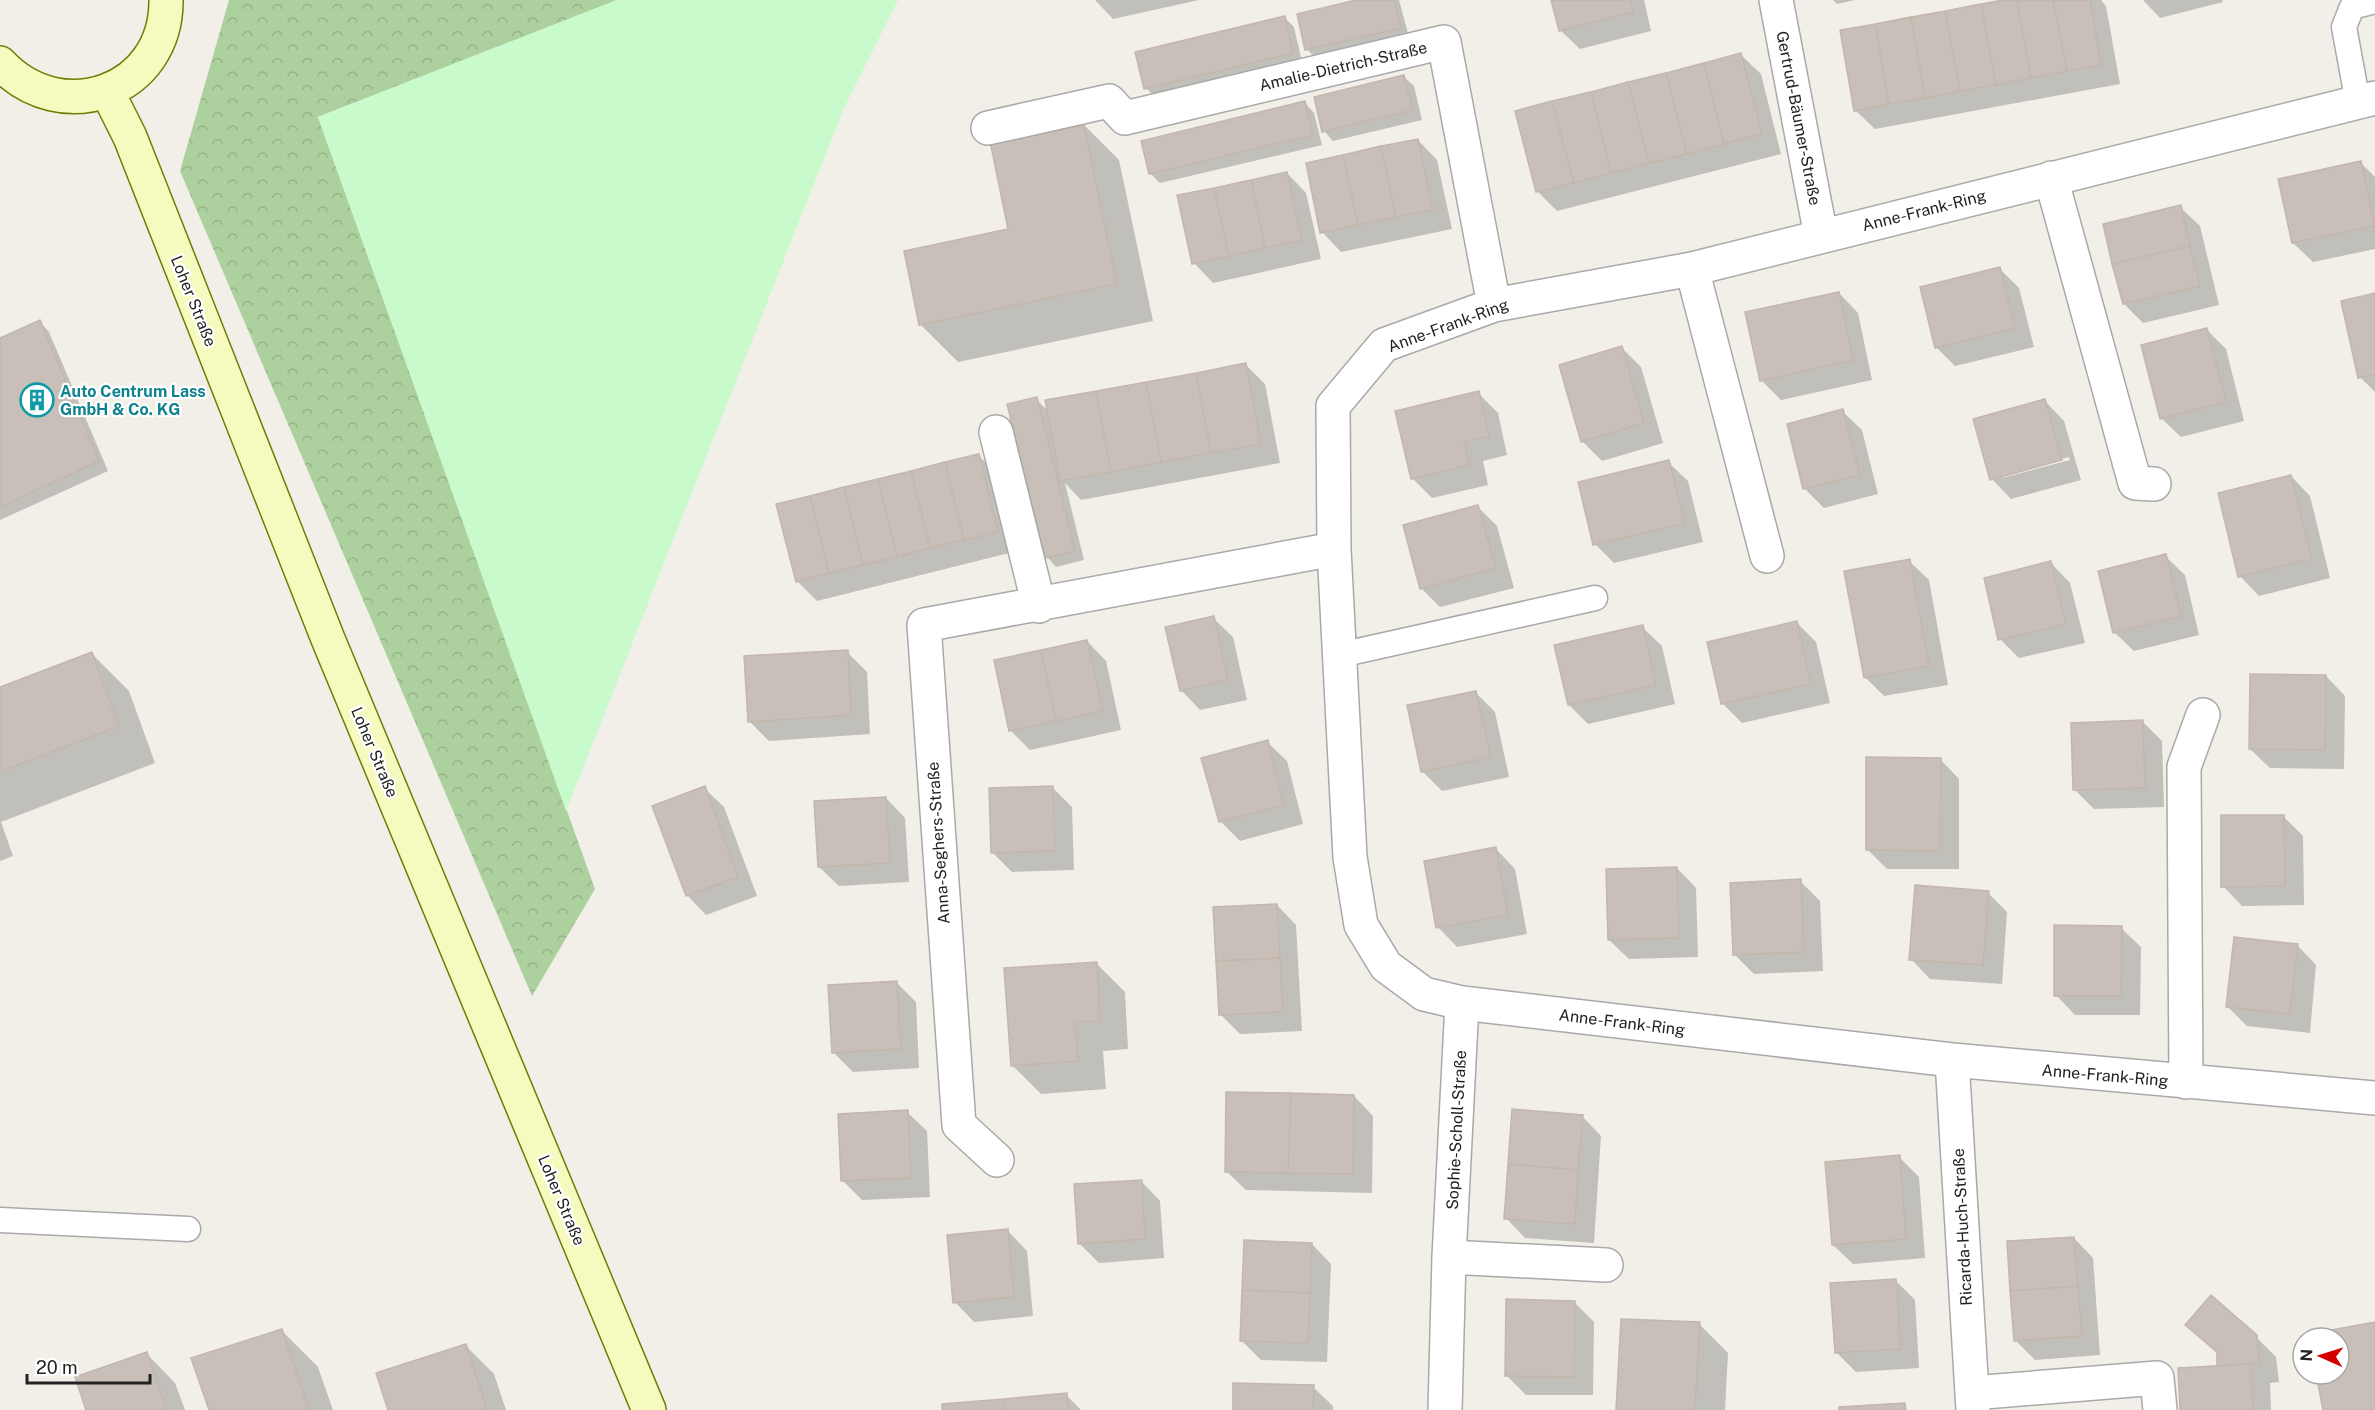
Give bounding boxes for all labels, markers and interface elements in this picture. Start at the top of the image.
street label: Gertrud-Bäumer-Straße [1772,29,1825,207]
street label: Amalie-Dietrich-Straße [1257,38,1429,95]
street label: Anne-Frank-Ring [1860,186,1988,235]
street label: Loher Straße [167,253,220,349]
street label: Anne-Frank-Ring [1385,295,1511,356]
building icon: Auto Centrum Lass GmbH & Co. KG [19,382,55,418]
place label: Auto Centrum Lass GmbH & Co. KG [60,382,206,419]
street label: Loher Straße [347,704,402,800]
street label: Anna-Seghers-Straße [923,761,954,925]
street label: Anne-Frank-Ring [1558,1005,1686,1040]
street label: Sophie-Scholl-Straße [1443,1050,1470,1210]
street label: Anne-Frank-Ring [2041,1060,2169,1091]
street label: Ricarda-Huch-Straße [1949,1148,1976,1306]
street label: Loher Straße [534,1152,589,1248]
north arrow [2291,1326,2351,1386]
scale bar [27,1347,150,1385]
text: N [2297,1348,2316,1362]
text: 20 m [36,1357,78,1378]

